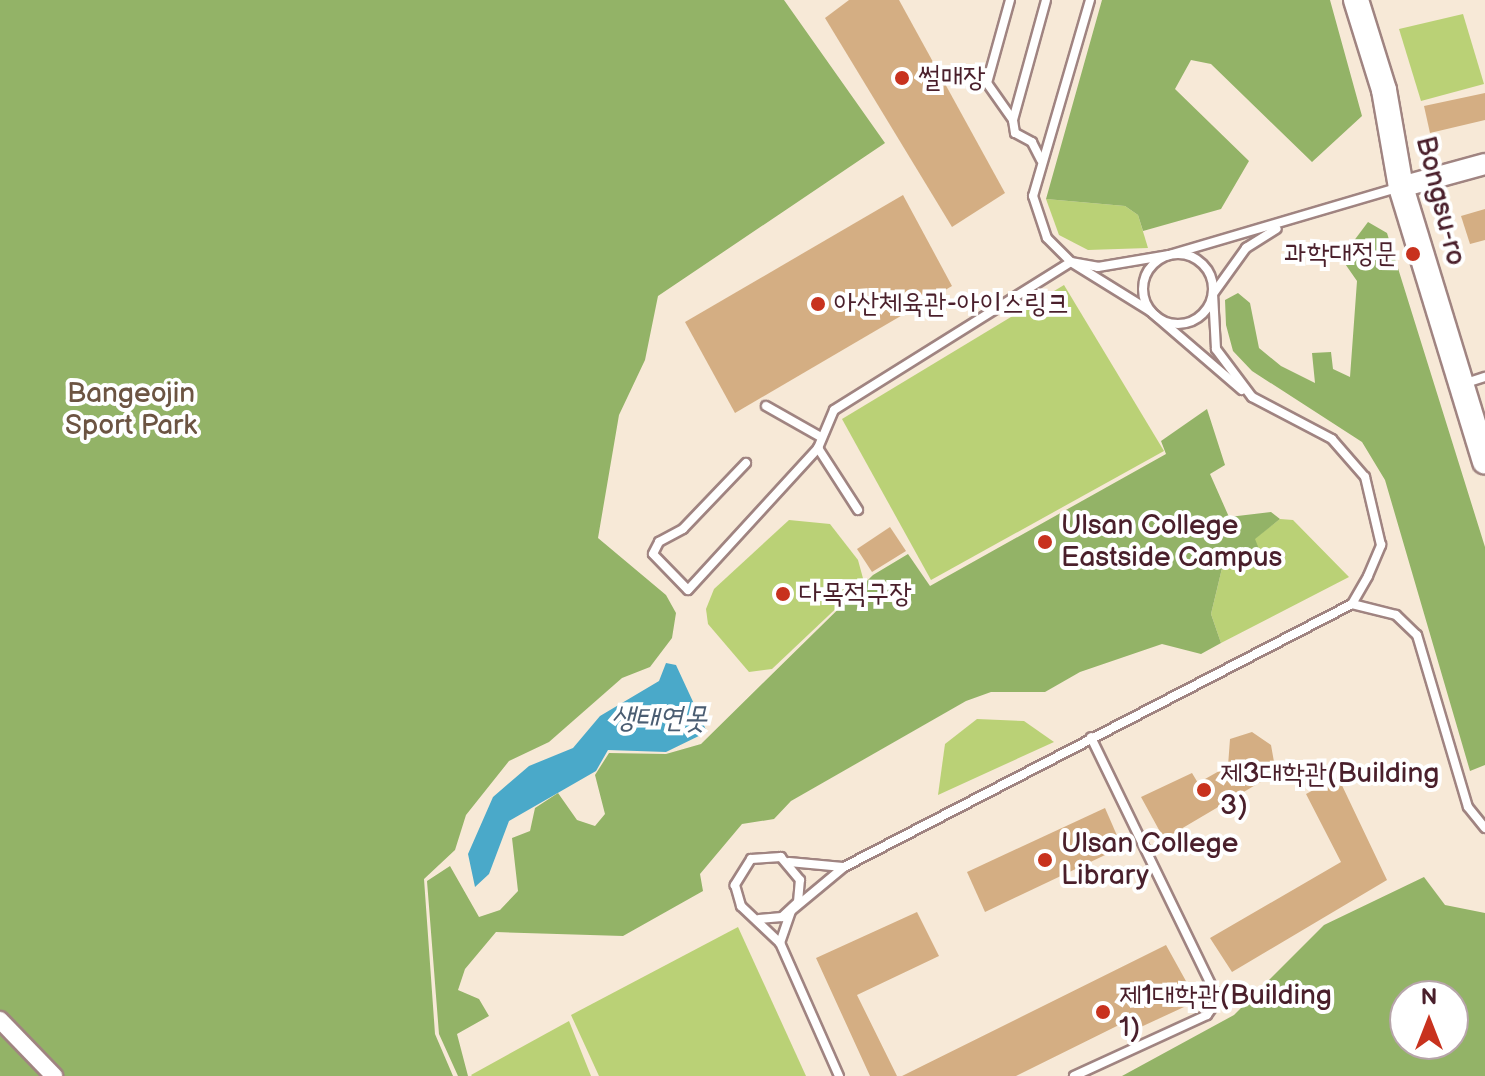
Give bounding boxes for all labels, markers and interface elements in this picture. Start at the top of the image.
place label: 썰매장 [918,61,986,95]
marker: 썰매장 [893,69,911,87]
street label: Bongsu-ro [1408,133,1472,269]
place label: 과학대정문 [1284,237,1397,271]
marker: 과학대정문 [1404,245,1422,263]
place label: 아산체육관-아이스링크 [834,287,1070,321]
marker: 아산체육관-아이스링크 [809,295,827,313]
park label: Bangeojin Sport Park [65,377,197,443]
place label: Ulsan College Eastside Campus [1061,509,1282,575]
marker: Ulsan College Eastside Campus [1036,533,1054,551]
place label: 다목적구장 [799,577,912,611]
marker: 다목적구장 [774,585,792,603]
water label: 생태연못 [611,700,707,736]
place label: 제3대학관(Building 3) [1220,757,1439,823]
marker: 제3대학관(Building 3) [1195,781,1213,799]
place label: Ulsan College Library [1061,827,1238,893]
marker: Ulsan College Library [1036,851,1054,869]
place label: 제1대학관(Building 1) [1119,979,1332,1045]
north arrow [1389,980,1469,1060]
text: N [1421,984,1437,1011]
marker: 제1대학관(Building 1) [1094,1003,1112,1021]

